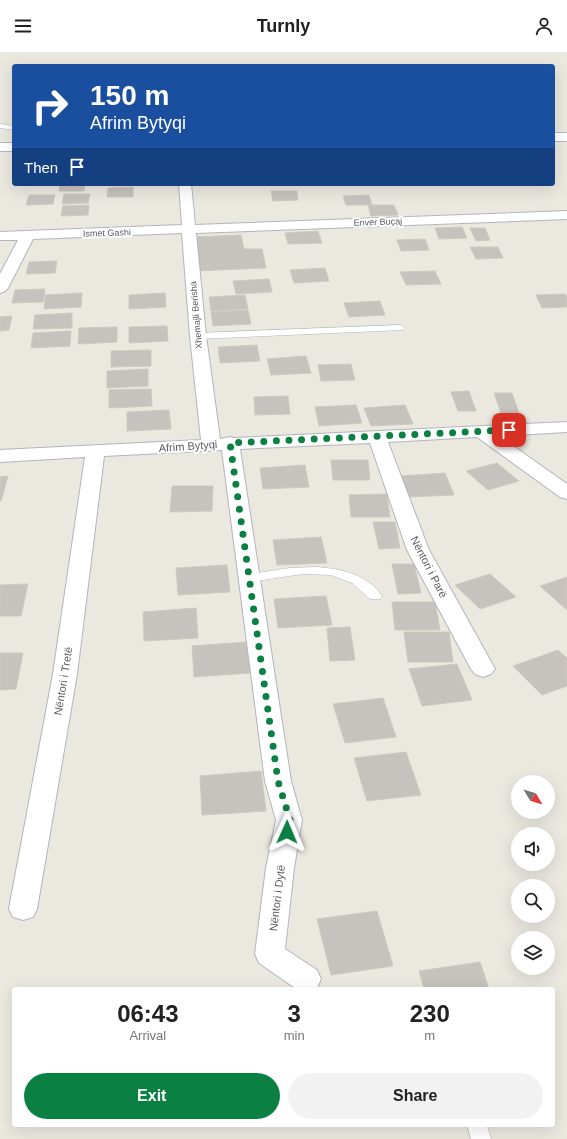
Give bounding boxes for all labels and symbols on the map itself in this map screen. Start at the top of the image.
street label: Enver Buçaj [354,216,402,228]
street label: Ismet Gashi [83,227,131,239]
street label: Xhemajli Berisha [188,281,204,349]
pin [492,413,526,447]
street label: Afrim Bytyqi [158,438,218,454]
street label: Nëntori i Parë [408,534,450,600]
street label: Nëntori i Tretë [52,646,74,716]
north arrow [511,775,555,819]
position arrow [266,811,308,853]
street label: Nëntori i Dytë [267,864,287,932]

